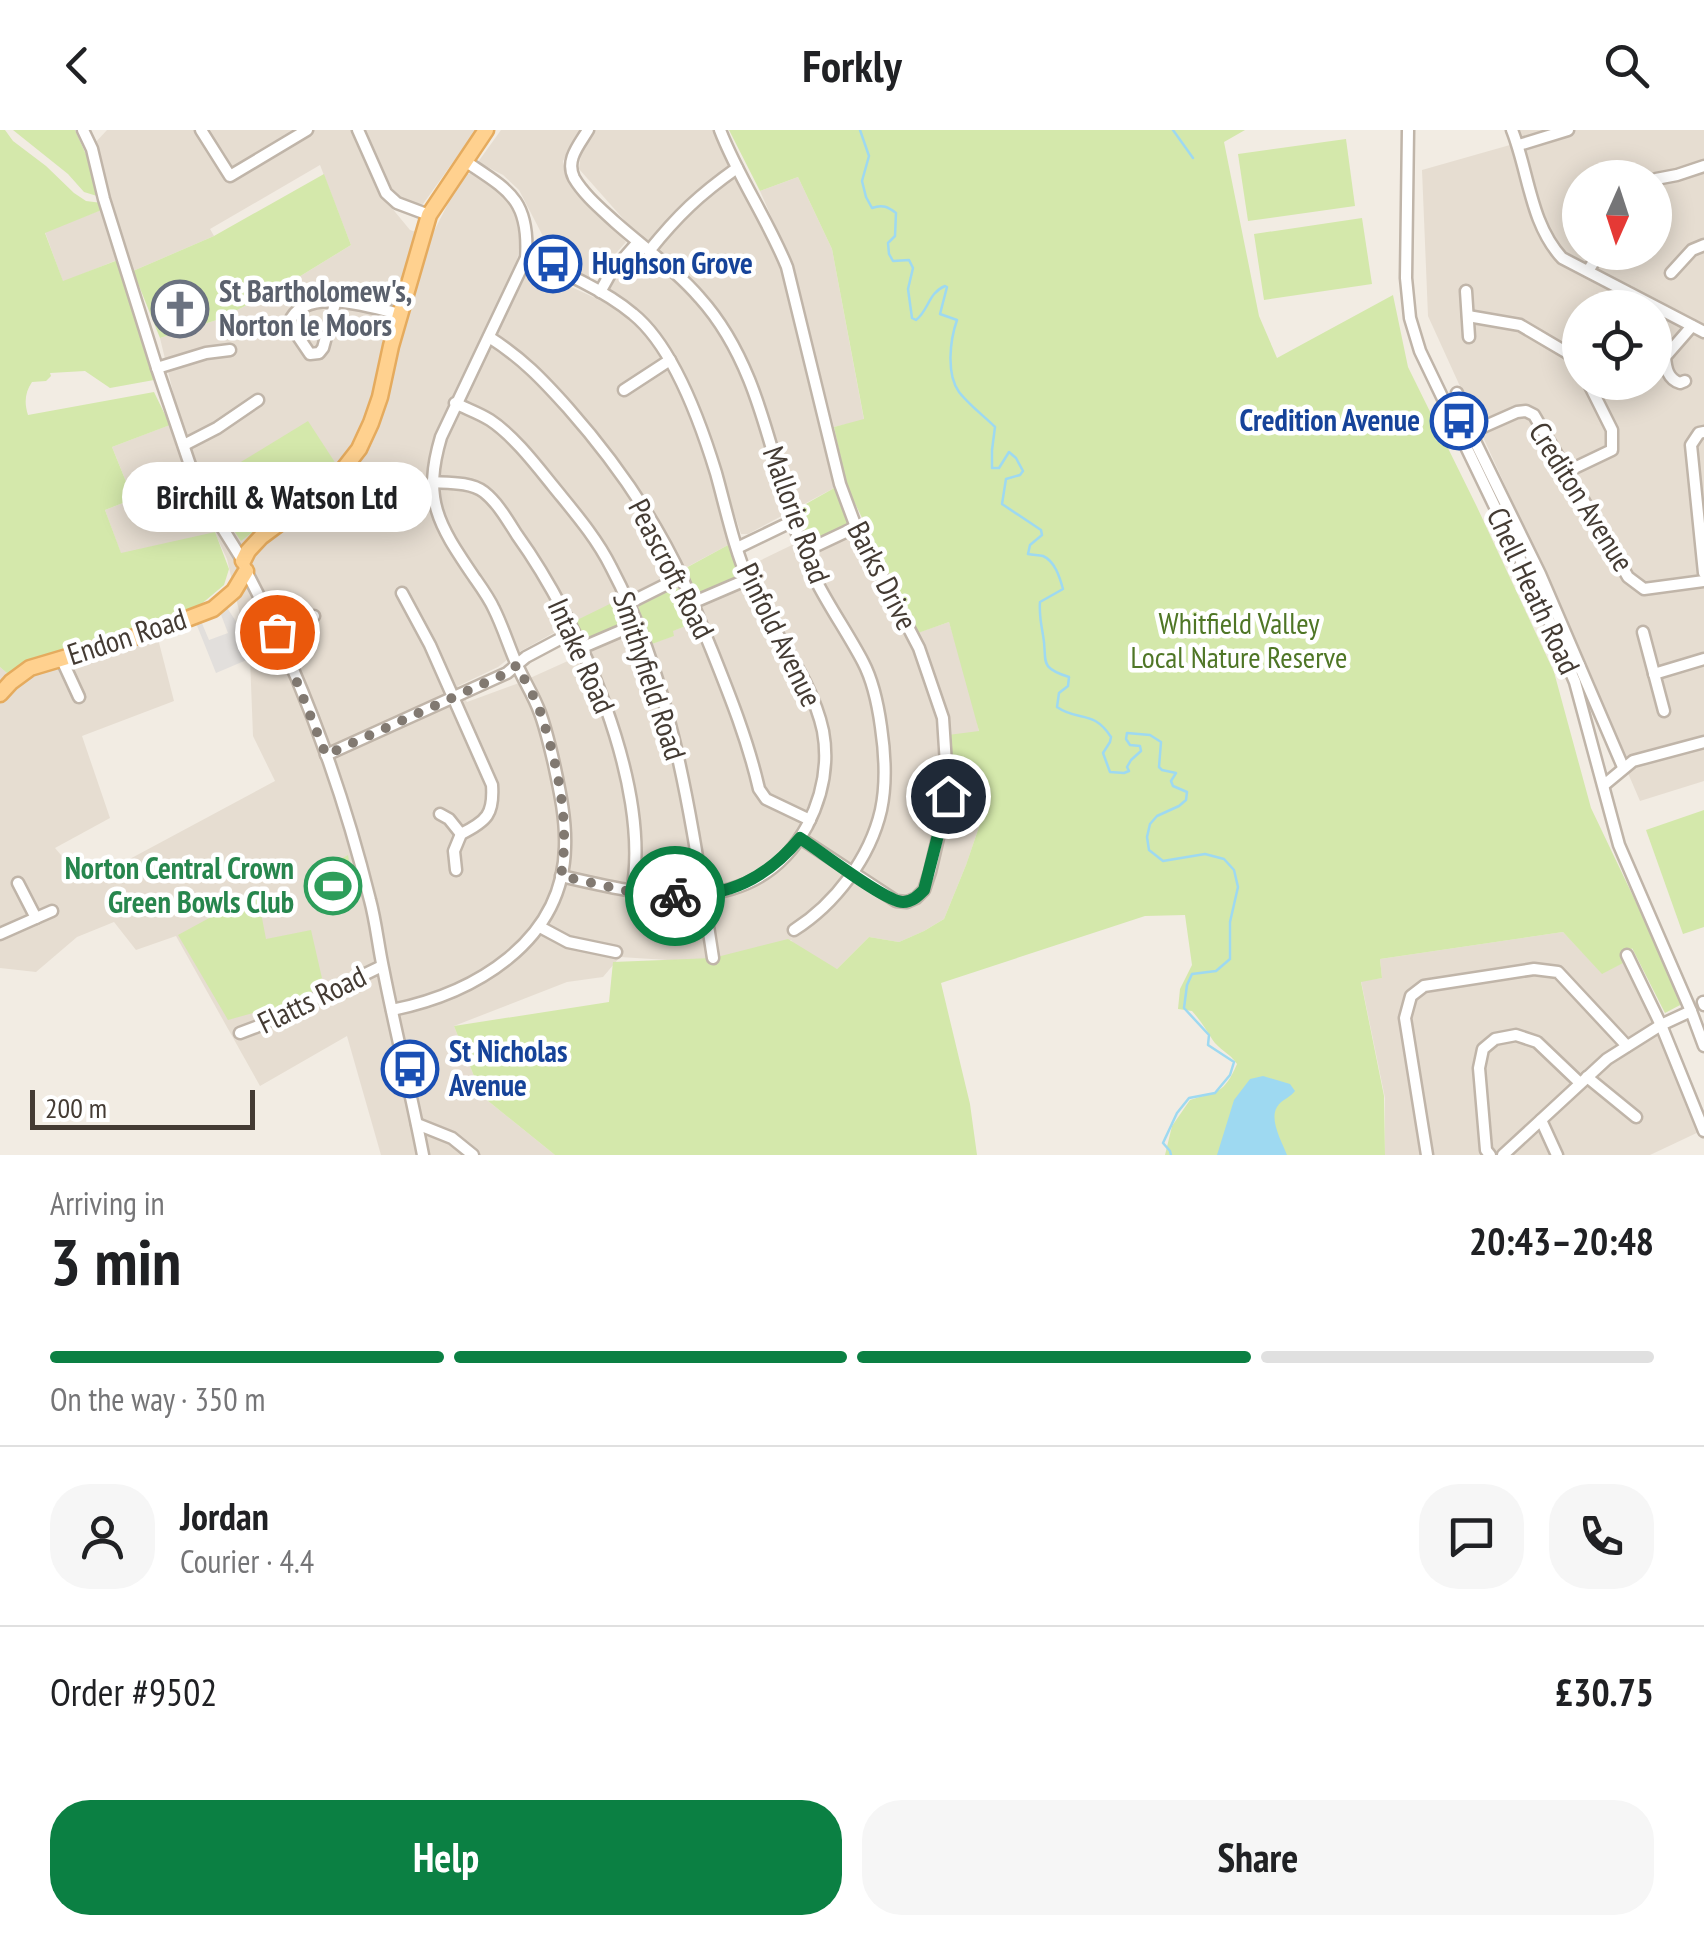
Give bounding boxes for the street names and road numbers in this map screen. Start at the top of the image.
street label: Crediton Avenue [1521,414,1644,578]
street label: Mallorie Road [755,441,840,588]
street label: Peascroft Road [620,492,724,645]
street label: Chell Heath Road [1479,501,1590,680]
street label: Barks Drive [839,514,927,636]
street label: Pinfold Avenue [729,556,832,713]
street label: Smithyfield Road [605,586,696,765]
street label: Intake Road [540,592,625,719]
street label: Endon Road [62,598,191,673]
street label: Flatts Road [251,956,372,1042]

